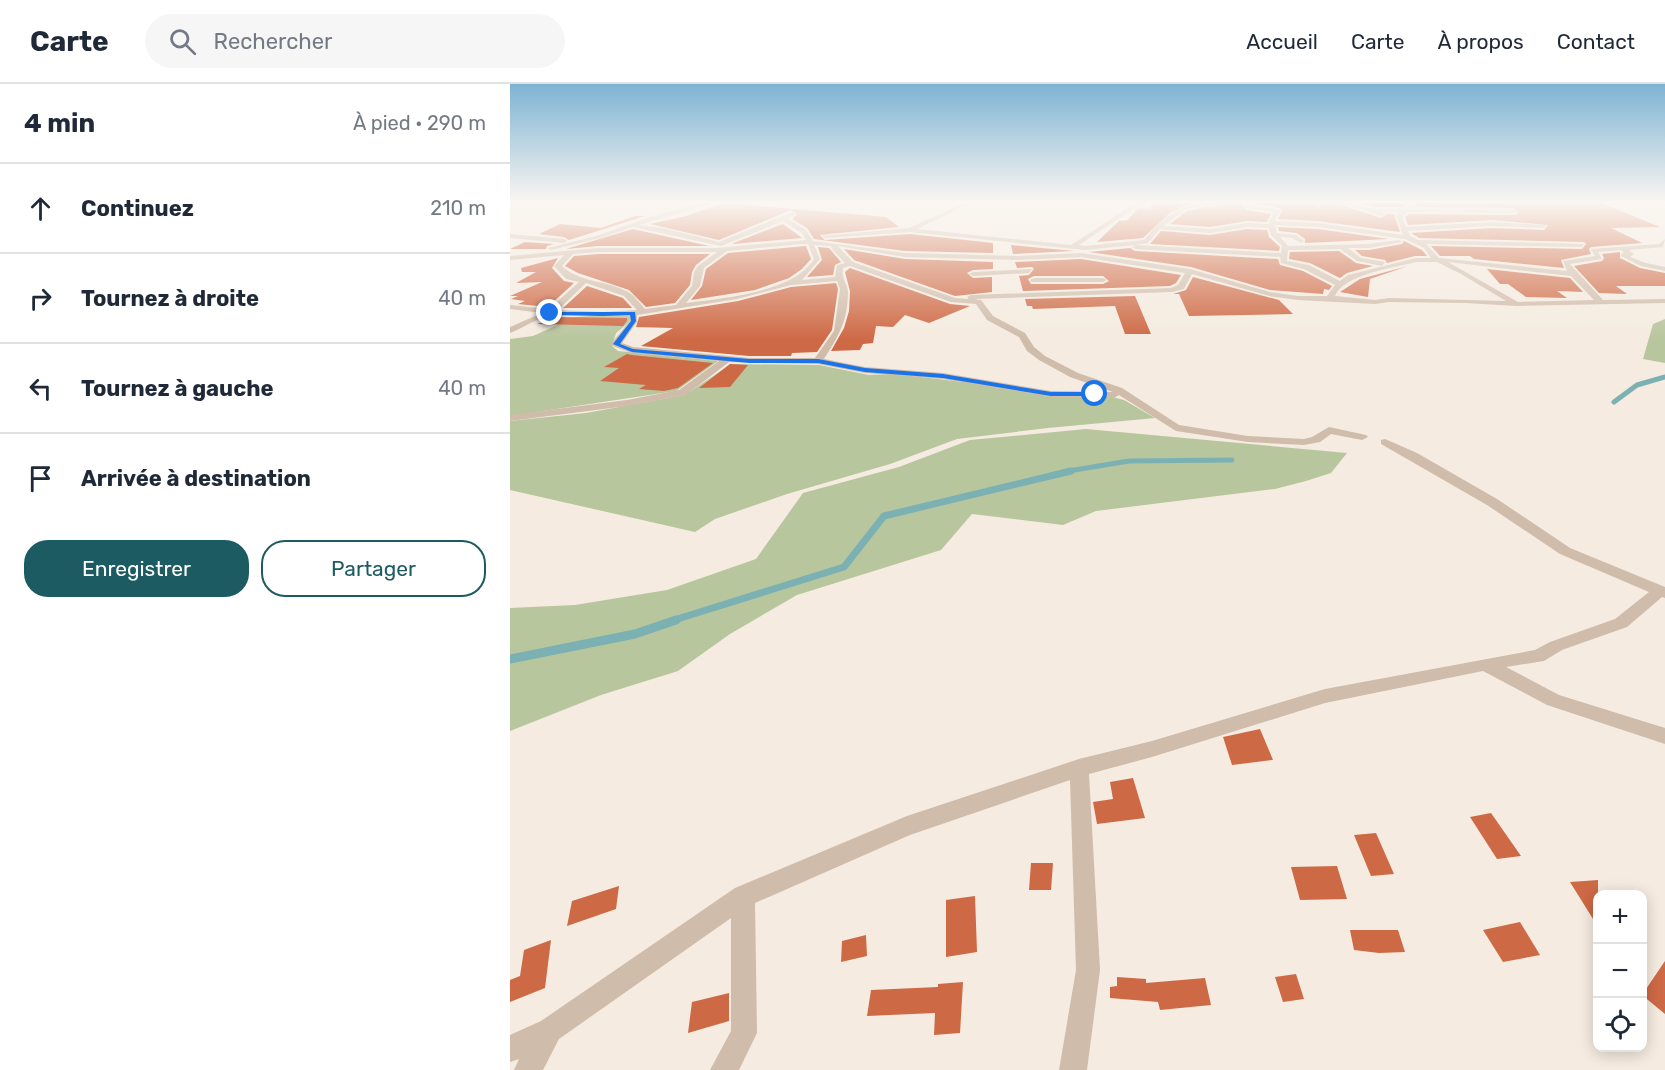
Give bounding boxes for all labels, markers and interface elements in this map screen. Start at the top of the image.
search box [145,14,565,68]
text: Carte [30,25,109,58]
icon: search [166,25,199,58]
text: Rechercher [214,28,332,55]
text: Accueil [1246,29,1318,54]
text: Carte [1351,29,1404,54]
text: À propos [1437,29,1524,54]
text: Contact [1557,29,1635,54]
text: 4 min [24,108,95,139]
text: À pied · 290 m [353,111,486,135]
icon: ahead [24,192,57,225]
text: Continuez [81,195,194,222]
text: 210 m [430,196,486,220]
icon: right [24,282,57,315]
text: Tournez à droite [81,285,259,312]
text: 40 m [438,286,486,310]
route end [536,299,562,325]
icon: left [24,372,57,405]
text: Tournez à gauche [81,375,274,402]
text: 40 m [438,376,486,400]
route start [1081,380,1107,406]
icon: arrive [24,462,57,495]
text: Arrivée à destination [81,465,311,492]
button: Enregistrer [24,540,249,597]
button: Partager [261,540,486,597]
map controls [1593,890,1647,1052]
button: + [1593,890,1647,944]
button: − [1593,944,1647,998]
button: locate [1593,998,1647,1052]

